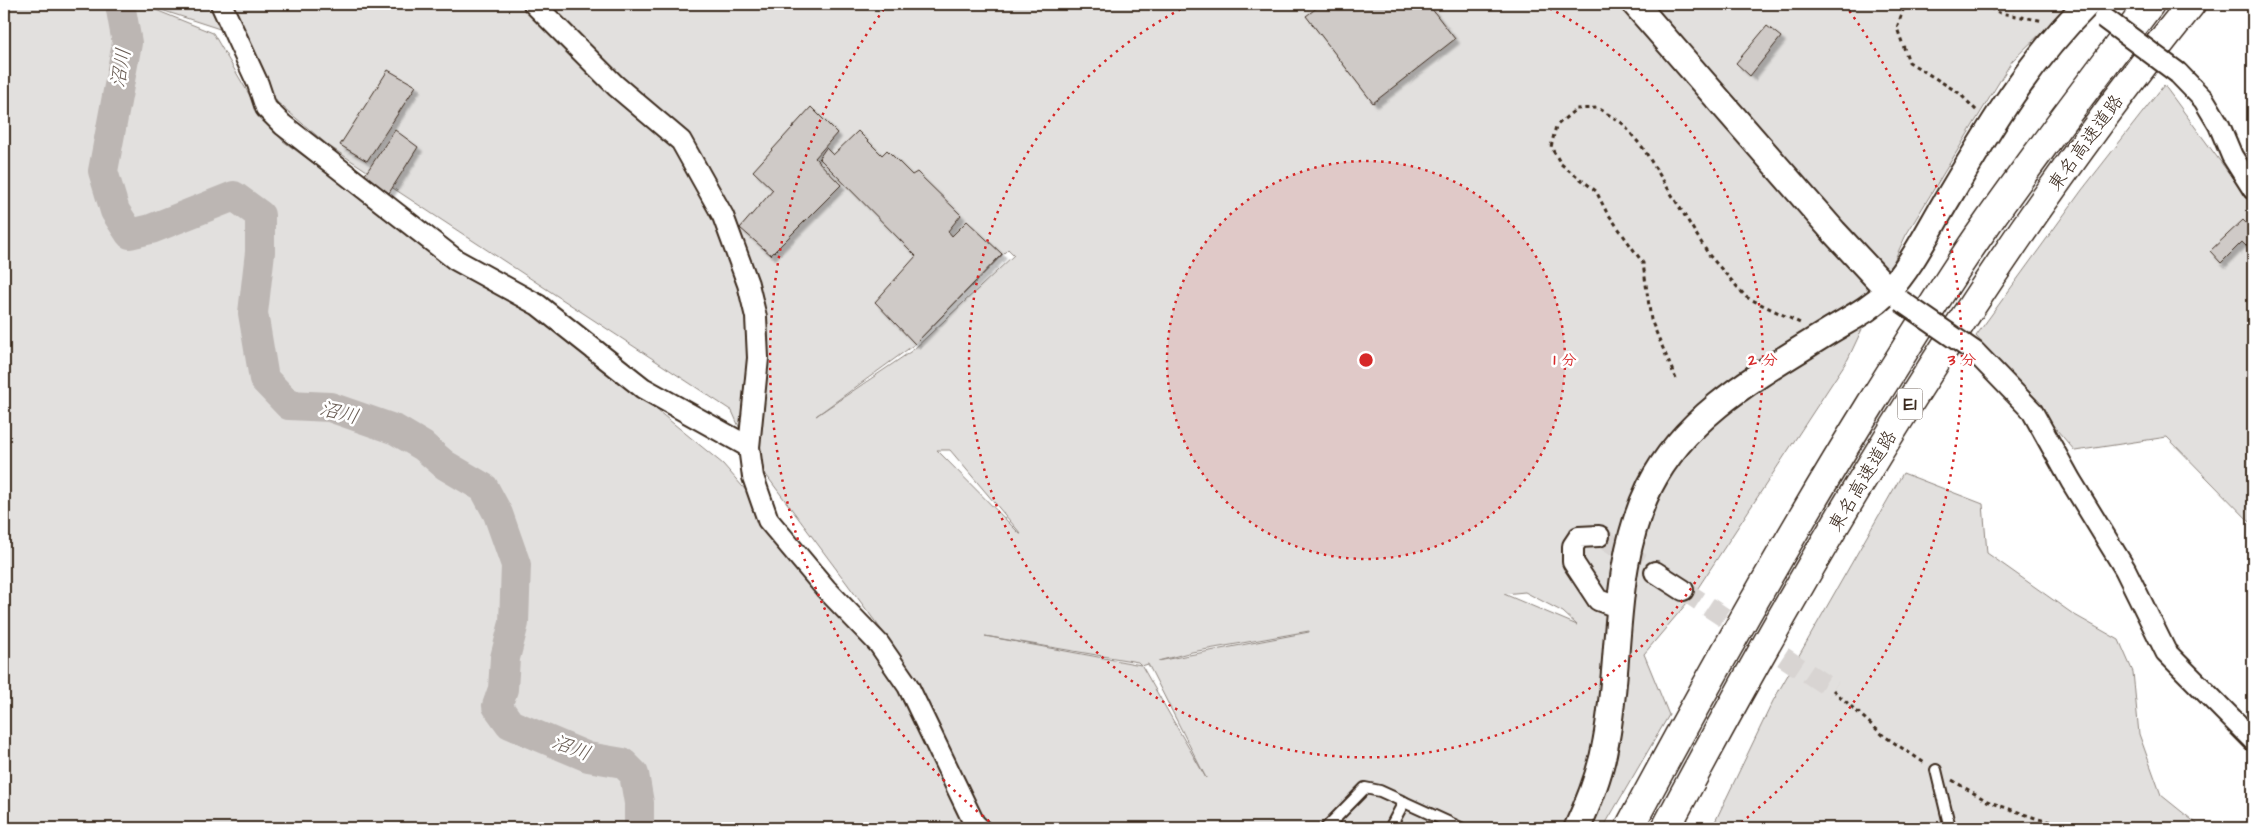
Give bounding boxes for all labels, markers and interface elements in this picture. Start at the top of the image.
water label: 沼川 [104,46,138,90]
street label: 東名高速道路 [2042,89,2130,197]
text: 1 分 [1554,350,1576,371]
text: 2 分 [1747,350,1778,371]
text: 3 分 [1947,350,1976,371]
centre of rings [1357,351,1375,369]
road number: E1 [1898,388,1922,419]
water label: 沼川 [316,395,362,431]
street label: 東名高速道路 [1822,425,1904,537]
water label: 沼川 [547,728,595,768]

